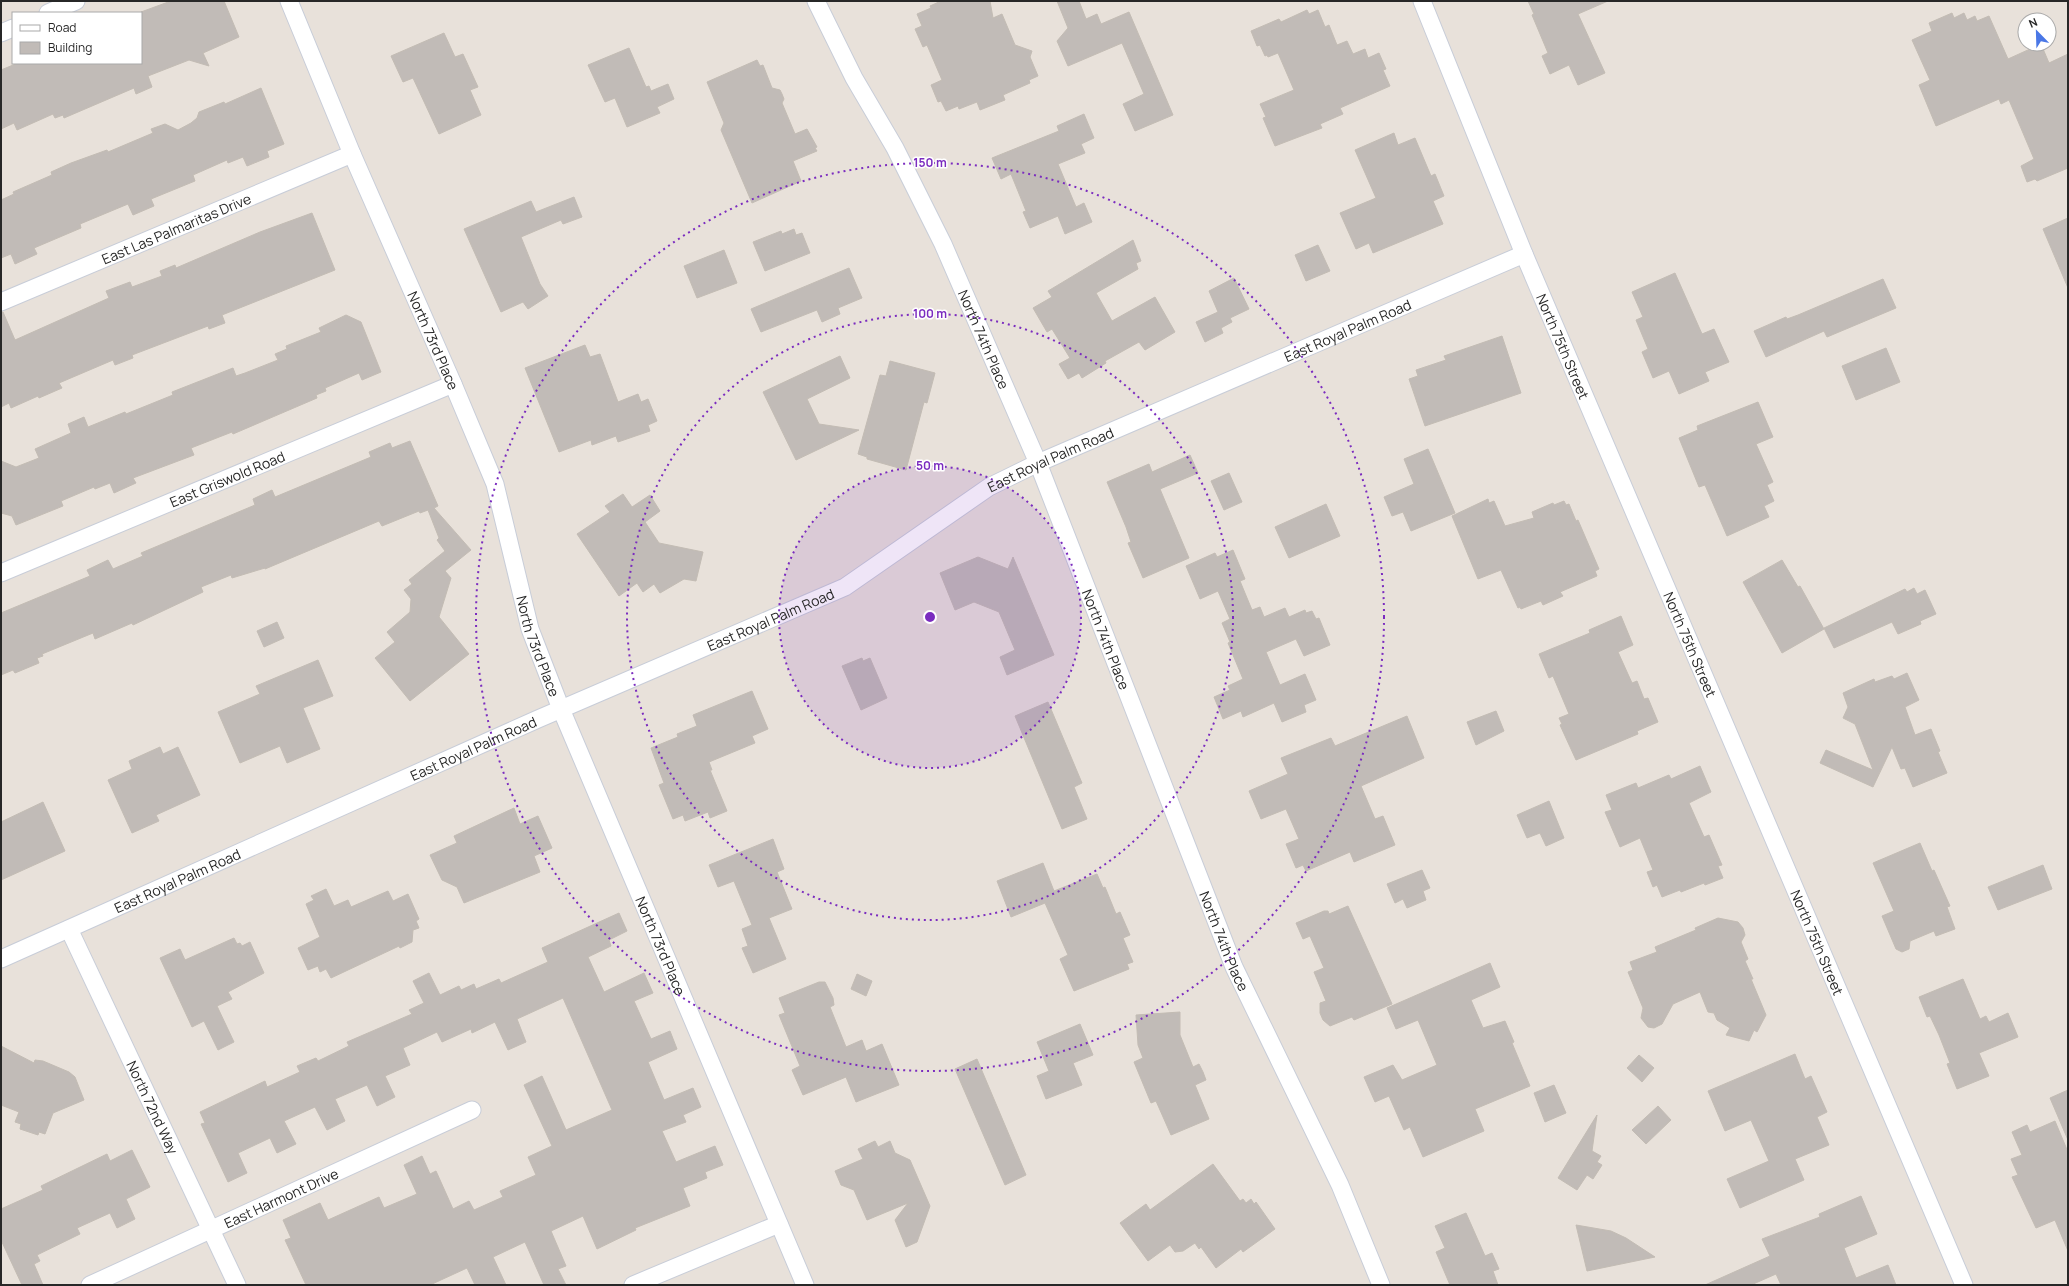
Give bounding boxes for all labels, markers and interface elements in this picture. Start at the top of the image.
legend [12,12,142,64]
north arrow [2017,12,2057,52]
text: N [2026,14,2040,31]
text: Road [48,19,76,36]
text: Building [48,39,92,56]
text: 150 m [913,154,947,171]
street label: East Las Palmaritas Drive [99,188,254,268]
street label: North 74th Place [954,287,1014,392]
street label: North 73rd Place [404,288,464,392]
street label: North 75th Street [1532,291,1594,402]
street label: East Royal Palm Road [1281,294,1414,366]
text: 100 m [913,305,947,322]
street label: East Royal Palm Road [984,422,1116,496]
street label: East Griswold Road [167,446,288,511]
text: 50 m [916,457,944,474]
street label: East Royal Palm Road [704,583,837,655]
street label: North 74th Place [1078,586,1135,692]
street label: North 75th Street [1660,589,1722,700]
street label: North 73rd Place [513,594,565,699]
centre of rings [923,610,937,624]
street label: East Royal Palm Road [407,712,539,785]
street label: East Royal Palm Road [111,844,243,917]
street label: North 75th Street [1787,887,1849,998]
street label: North 74th Place [1196,888,1254,994]
street label: North 73rd Place [632,893,691,998]
street label: North 72nd Way [123,1057,184,1158]
street label: East Harmont Drive [221,1163,341,1232]

